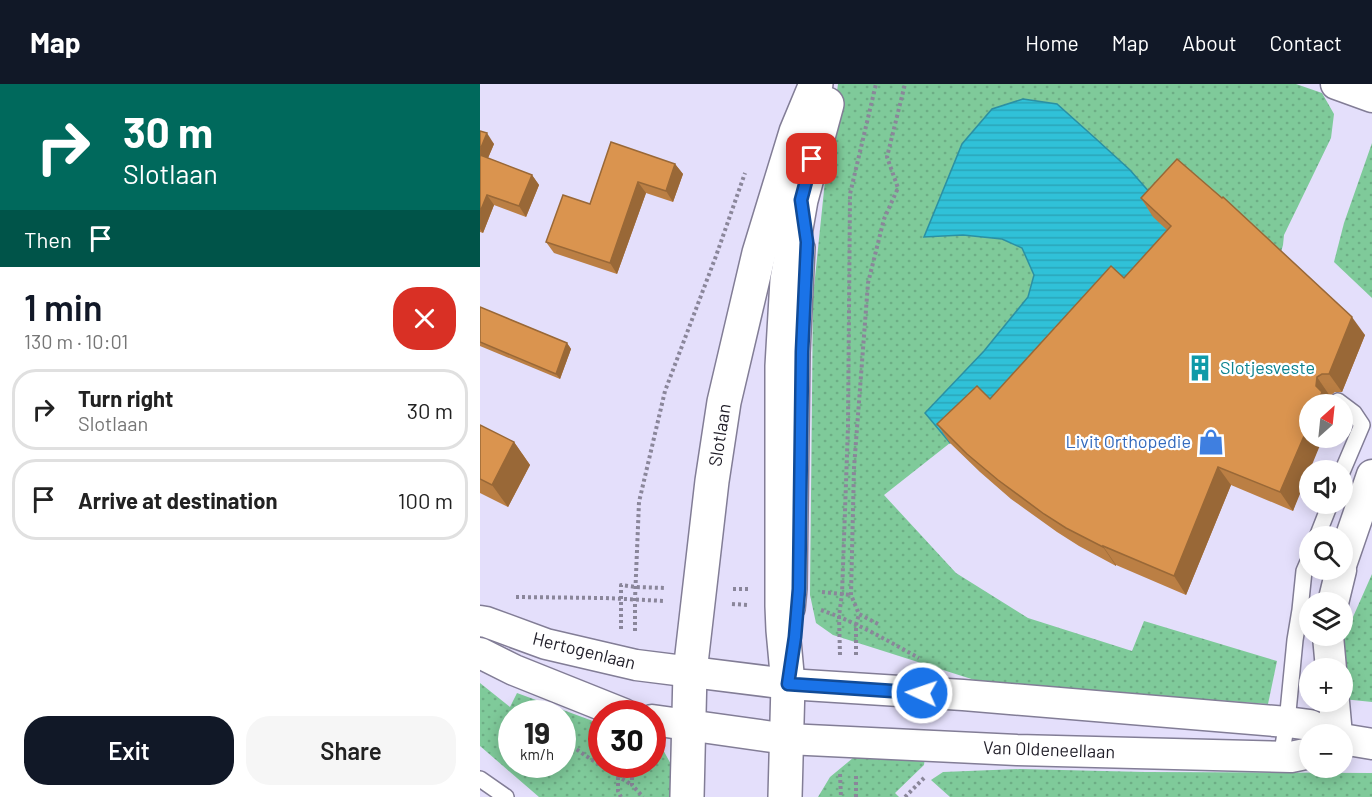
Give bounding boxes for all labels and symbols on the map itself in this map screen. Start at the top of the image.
pin [786,133,837,184]
building icon: Slotjesveste [1185,353,1215,383]
place label: Slotjesveste [1220,356,1315,378]
north arrow [1299,394,1353,448]
street label: Slotlaan [703,402,735,468]
shop icon: Livit Orthopedie [1196,427,1226,457]
place label: Livit Orthopedie [1066,430,1191,452]
street label: Hertogenlaan [530,627,638,673]
position arrow [890,661,954,725]
speed limit sign: 30 [588,700,666,778]
street label: Van Oldeneellaan [983,736,1115,762]

